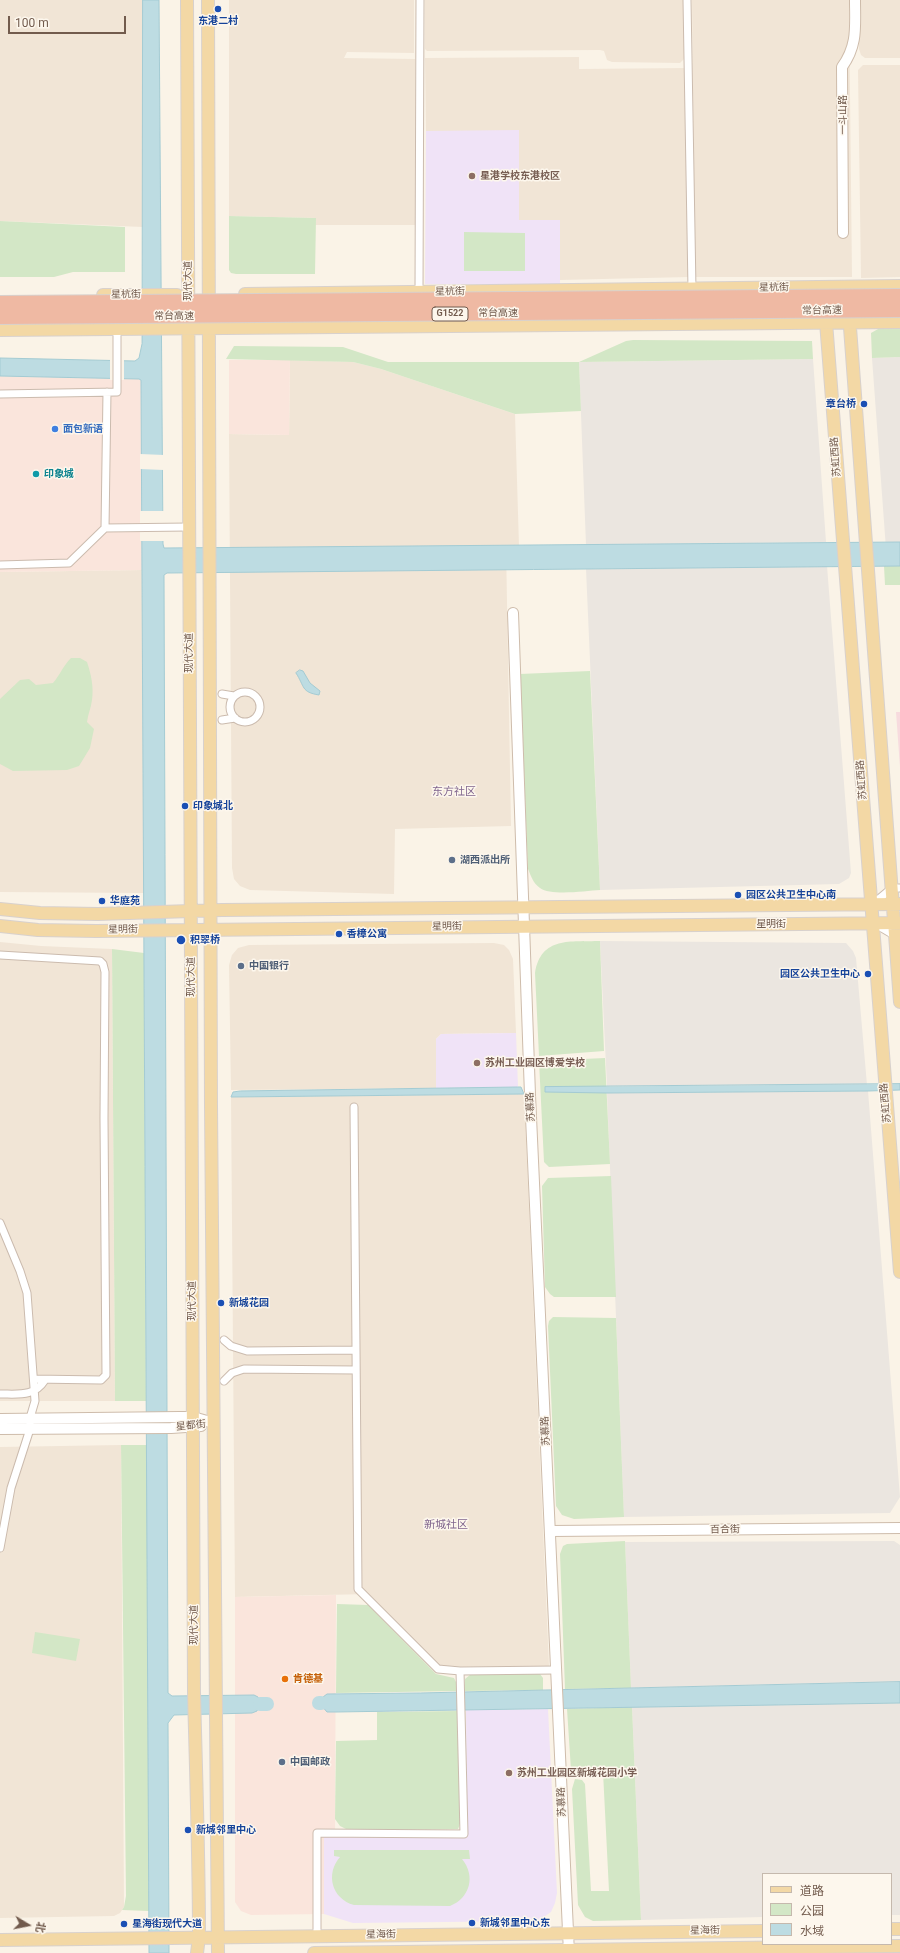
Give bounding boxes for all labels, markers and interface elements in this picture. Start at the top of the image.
marker: 东港二村 [213,4,223,14]
scale bar [10,8,128,34]
place label: 东港二村 [198,15,238,27]
text: 100 m [15,16,49,30]
street label: 一斗山路 [837,95,849,135]
place label: 星港学校东港校区 [480,170,560,182]
marker: 星港学校东港校区 [467,171,477,181]
street label: 现代大道 [182,261,194,301]
street label: 星杭街 [759,282,789,294]
street label: 星杭街 [435,286,465,298]
street label: 星杭街 [111,289,141,301]
street label: 常台高速 [802,305,842,317]
road number: G1522 [432,307,468,321]
street label: 常台高速 [478,307,518,319]
street label: 常台高速 [154,310,194,322]
place label: 章台桥 [826,398,856,410]
marker: 章台桥 [859,399,869,409]
place label: 面包新语 [63,423,103,435]
marker: 面包新语 [50,424,60,434]
street label: 苏虹西路 [829,437,843,477]
place label: 印象城 [44,468,74,480]
marker: 印象城 [31,469,41,479]
street label: 现代大道 [183,633,195,673]
street label: 苏虹西路 [855,760,869,800]
district label: 东方社区 [432,785,476,799]
place label: 印象城北 [193,800,233,812]
marker: 印象城北 [180,801,190,811]
place label: 湖西派出所 [460,854,510,866]
marker: 湖西派出所 [447,855,457,865]
place label: 园区公共卫生中心南 [746,889,836,901]
marker: 园区公共卫生中心南 [733,890,743,900]
place label: 华庭苑 [110,895,140,907]
marker: 华庭苑 [97,896,107,906]
street label: 星明街 [756,918,786,930]
street label: 星明街 [432,921,462,933]
street label: 星明街 [108,924,138,936]
place label: 香樟公寓 [347,928,387,940]
marker: 香樟公寓 [334,929,344,939]
marker: 积翠桥 [175,934,187,946]
place label: 积翠桥 [190,934,220,946]
street label: 现代大道 [185,957,197,997]
place label: 中国银行 [249,960,289,972]
marker: 中国银行 [236,961,246,971]
place label: 园区公共卫生中心 [780,968,860,980]
marker: 园区公共卫生中心 [863,969,873,979]
place label: 苏州工业园区博爱学校 [485,1057,585,1069]
marker: 苏州工业园区博爱学校 [472,1058,482,1068]
street label: 苏虹西路 [878,1083,894,1123]
street label: 苏慕路 [524,1092,538,1122]
street label: 现代大道 [186,1281,198,1321]
place label: 新城花园 [229,1297,269,1309]
marker: 新城花园 [216,1298,226,1308]
street label: 苏慕路 [539,1416,553,1446]
street label: 星都街 [175,1418,207,1434]
district label: 新城社区 [424,1518,468,1532]
street label: 百合街 [710,1524,740,1536]
street label: 现代大道 [188,1605,200,1645]
place label: 肯德基 [293,1673,323,1685]
marker: 肯德基 [280,1674,290,1684]
place label: 中国邮政 [290,1756,330,1768]
marker: 中国邮政 [277,1757,287,1767]
place label: 苏州工业园区新城花园小学 [517,1767,637,1779]
marker: 苏州工业园区新城花园小学 [504,1768,514,1778]
street label: 苏慕路 [555,1787,569,1817]
place label: 新城邻里中心 [196,1824,256,1836]
marker: 新城邻里中心 [183,1825,193,1835]
legend [762,1873,892,1945]
text: 道路 [800,1884,824,1898]
text: 公园 [800,1904,824,1918]
north arrow [8,1905,48,1945]
place label: 新城邻里中心东 [480,1917,550,1929]
place label: 星海街现代大道 [132,1918,202,1930]
marker: 新城邻里中心东 [467,1918,477,1928]
marker: 星海街现代大道 [119,1919,129,1929]
text: 北 [33,1921,48,1934]
text: 水域 [800,1924,824,1938]
street label: 星海街 [690,1925,720,1937]
street label: 星海街 [366,1929,396,1941]

